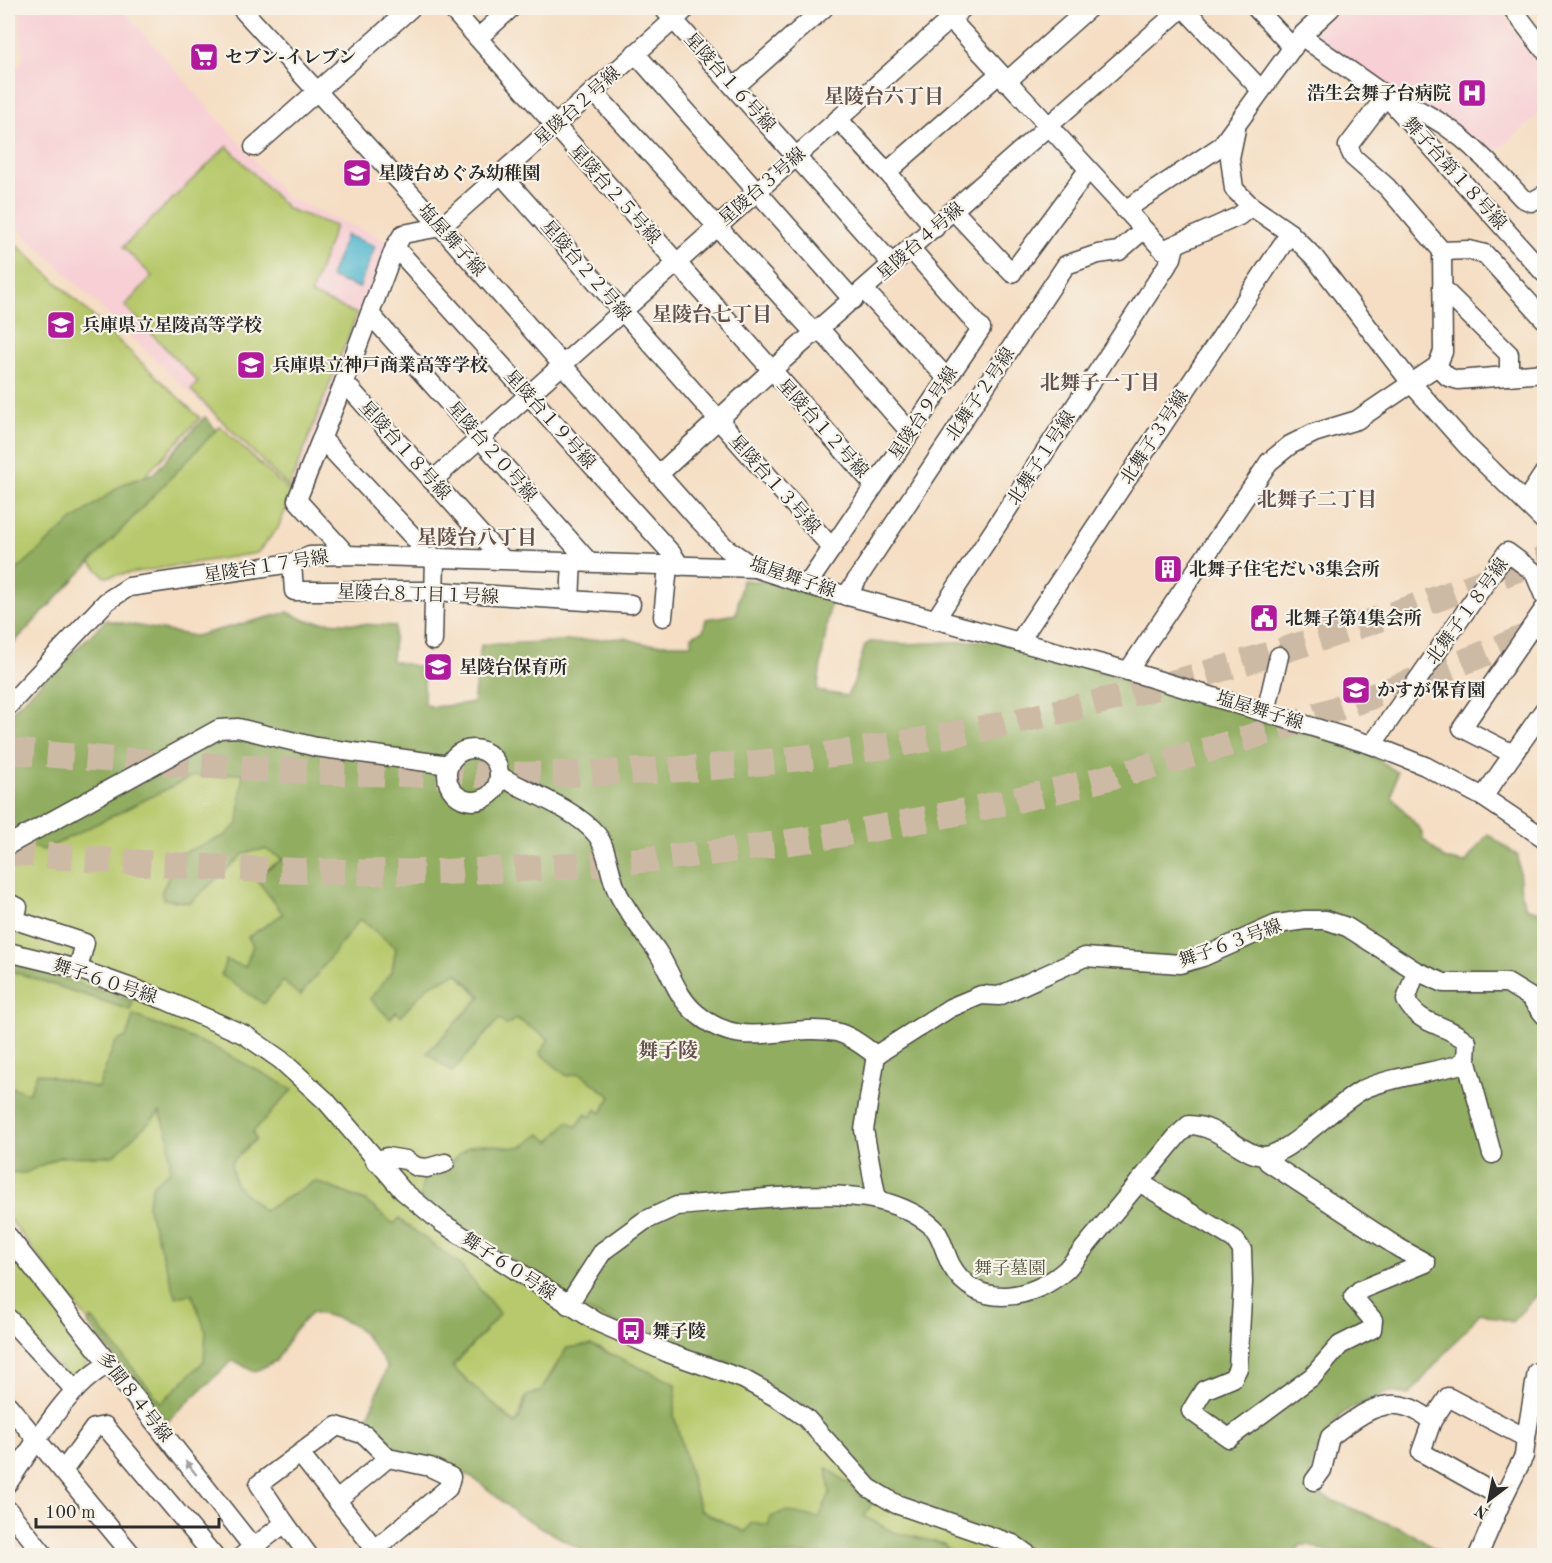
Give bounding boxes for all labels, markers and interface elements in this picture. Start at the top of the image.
street label: 星陵台１６号線 [680,28,780,136]
supermarket icon: セブン-イレブン [188,41,220,73]
place label: セブン-イレブン [225,47,356,67]
street label: 星陵台２号線 [530,62,624,150]
hospital icon: 浩生会舞子台病院 [1456,77,1488,109]
place label: 浩生会舞子台病院 [1307,83,1451,103]
district label: 星陵台六丁目 [824,85,944,108]
street label: 舞子台第１８号線 [1399,113,1511,233]
street label: 星陵台２５号線 [565,140,665,248]
street label: 星陵台３号線 [715,143,809,229]
school or university icon: 星陵台めぐみ幼稚園 [341,157,373,189]
place label: 星陵台めぐみ幼稚園 [378,163,540,183]
street label: 星陵台４号線 [873,198,967,284]
street label: 塩屋舞子線 [414,200,490,280]
street label: 星陵台２２号線 [537,216,635,324]
district label: 星陵台七丁目 [652,303,772,326]
school or university icon: 兵庫県立星陵高等学校 [45,309,77,341]
place label: 兵庫県立星陵高等学校 [82,315,262,335]
street label: 北舞子２号線 [942,344,1018,444]
school or university icon: 兵庫県立神戸商業高等学校 [235,349,267,381]
place label: 兵庫県立神戸商業高等学校 [272,355,488,375]
street label: 星陵台９号線 [885,363,961,463]
street label: 星陵台１９号線 [500,365,600,473]
district label: 北舞子一丁目 [1040,371,1160,394]
street label: 星陵台１２号線 [773,374,873,482]
street label: 北舞子３号線 [1116,386,1192,488]
street label: 星陵台１８号線 [355,396,455,504]
street label: 星陵台２０号線 [443,397,541,505]
street label: 北舞子１号線 [1003,407,1079,509]
street label: 星陵台１３号線 [725,430,825,538]
district label: 北舞子二丁目 [1257,488,1377,511]
district label: 星陵台八丁目 [417,526,537,549]
street label: 星陵台１７号線 [202,546,330,586]
street label: 塩屋舞子線 [747,553,839,601]
building icon: 北舞子住宅だい3集会所 [1152,553,1184,585]
street label: 北舞子１８号線 [1422,554,1512,668]
place label: 北舞子住宅だい3集会所 [1189,559,1379,579]
street label: 星陵台８丁目１号線 [337,581,499,607]
public building icon: 北舞子第4集会所 [1248,602,1280,634]
place label: 北舞子第4集会所 [1285,608,1421,628]
school or university icon: 星陵台保育所 [422,651,454,683]
place label: 星陵台保育所 [459,657,567,677]
school or university icon: かすが保育園 [1340,674,1372,706]
place label: かすが保育園 [1377,680,1485,700]
street label: 塩屋舞子線 [1214,687,1306,733]
street label: 舞子６３号線 [1176,915,1284,971]
street label: 舞子６０号線 [51,955,159,1007]
district label: 舞子陵 [638,1039,698,1062]
street label: 舞子６０号線 [458,1228,560,1304]
park label: 舞子墓園 [974,1258,1046,1278]
bus stop icon: 舞子陵 [615,1315,647,1347]
place label: 舞子陵 [652,1321,706,1341]
street label: 多聞８４号線 [94,1348,176,1446]
one-way arrow [184,1460,197,1476]
north arrow [1459,1470,1519,1530]
scale bar [36,1491,219,1529]
text: N [1472,1501,1492,1521]
text: 100 m [45,1504,96,1522]

